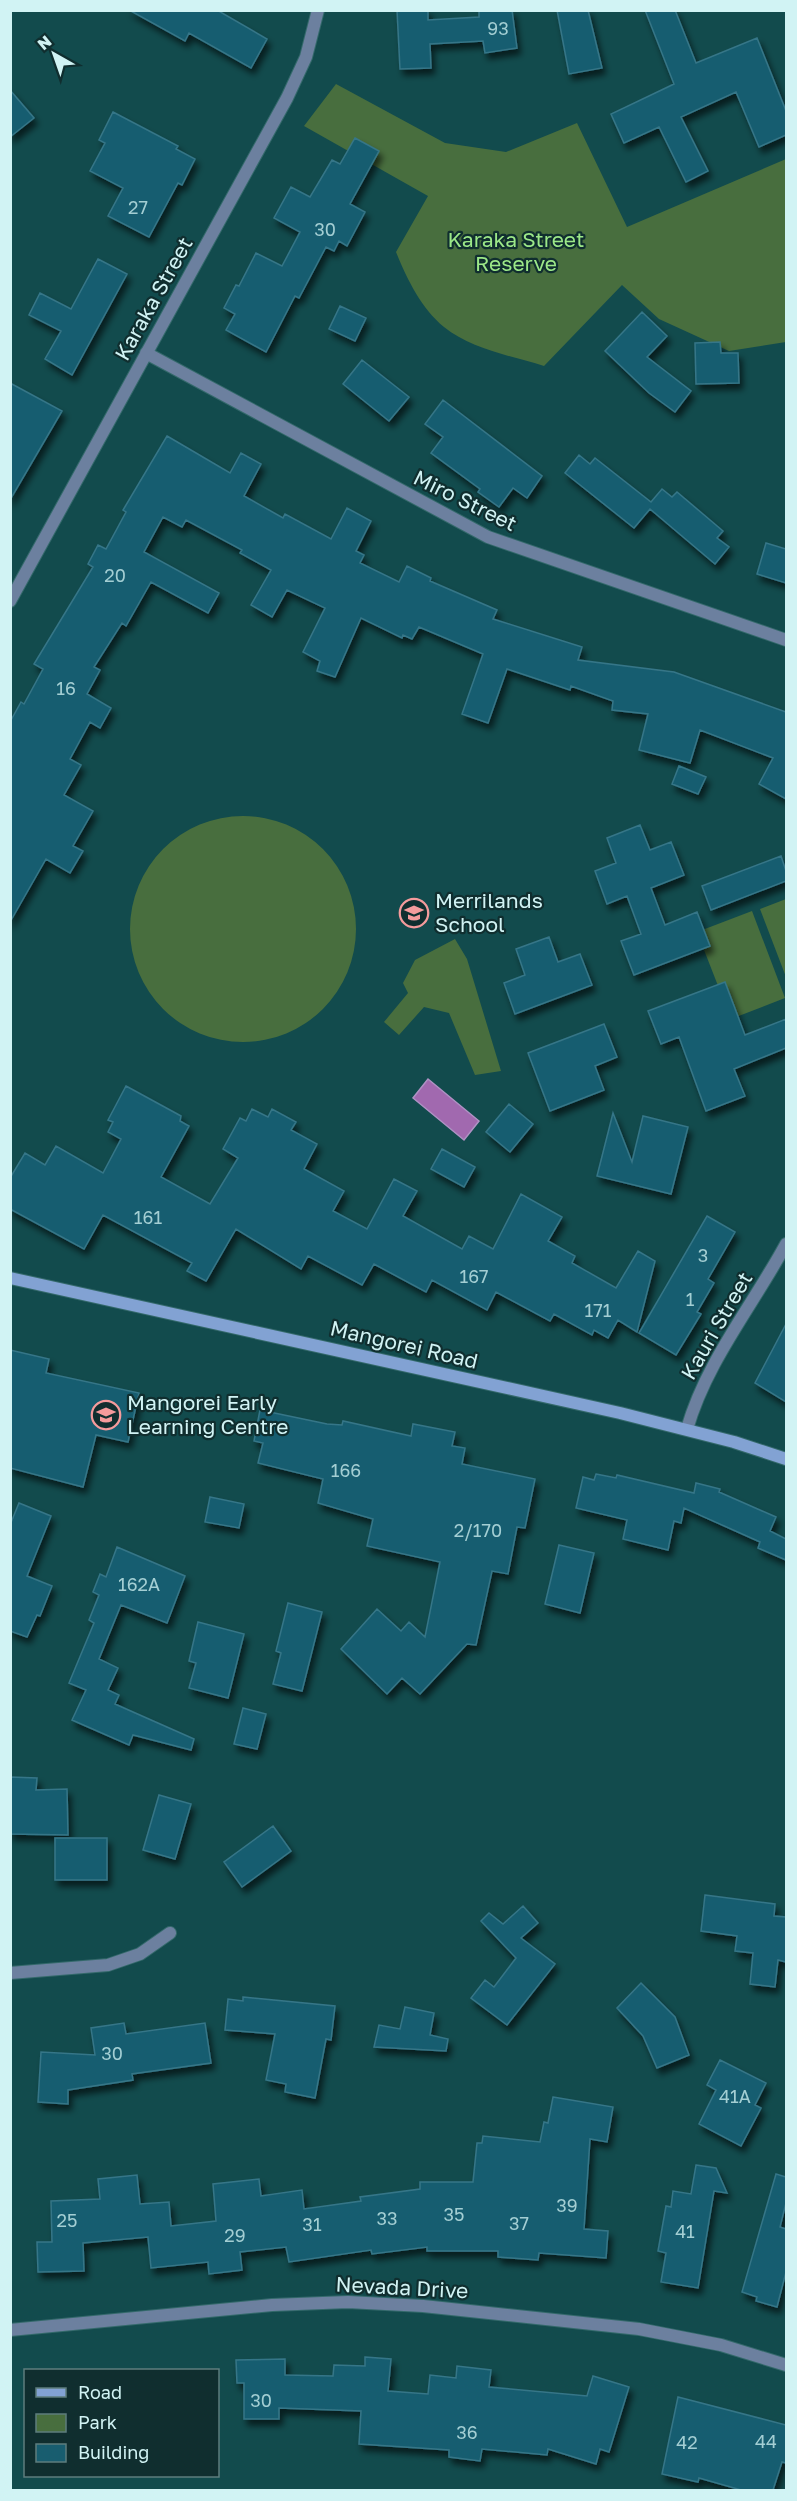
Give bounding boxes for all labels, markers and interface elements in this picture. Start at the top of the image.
house number: 93 [487,17,509,39]
north arrow [24,24,84,84]
text: N [33,31,55,54]
house number: 27 [128,196,148,218]
house number: 30 [314,218,336,240]
park label: Karaka Street Reserve [448,226,584,276]
street label: Karaka Street [109,232,198,365]
street label: Miro Street [410,464,521,536]
house number: 20 [104,564,126,586]
house number: 16 [56,677,76,699]
place label: Merrilands School [435,887,543,937]
school or university icon: Merrilands School [398,897,430,929]
house number: 161 [134,1206,162,1228]
house number: 3 [698,1244,708,1266]
house number: 167 [459,1265,489,1287]
street label: Kauri Street [675,1267,757,1384]
house number: 1 [686,1288,695,1310]
house number: 171 [585,1299,612,1321]
street label: Mangorei Road [328,1314,481,1374]
place label: Mangorei Early Learning Centre [127,1389,288,1439]
school or university icon: Mangorei Early Learning Centre [90,1399,122,1431]
house number: 166 [331,1459,361,1481]
house number: 2/170 [454,1519,502,1541]
house number: 162A [118,1573,160,1595]
house number: 30 [101,2042,123,2064]
house number: 41A [719,2085,751,2107]
house number: 39 [556,2194,578,2216]
house number: 35 [444,2203,464,2225]
house number: 33 [376,2207,398,2229]
house number: 25 [57,2209,77,2231]
house number: 37 [509,2212,529,2234]
house number: 31 [302,2213,322,2235]
house number: 41 [675,2220,695,2242]
house number: 29 [224,2224,246,2246]
street label: Nevada Drive [335,2271,469,2303]
legend [24,2369,219,2477]
text: Road [78,2381,122,2403]
house number: 30 [250,2389,272,2411]
text: Park [78,2411,117,2433]
house number: 36 [456,2421,478,2443]
house number: 44 [755,2430,777,2452]
house number: 42 [676,2431,698,2453]
text: Building [78,2441,149,2463]

